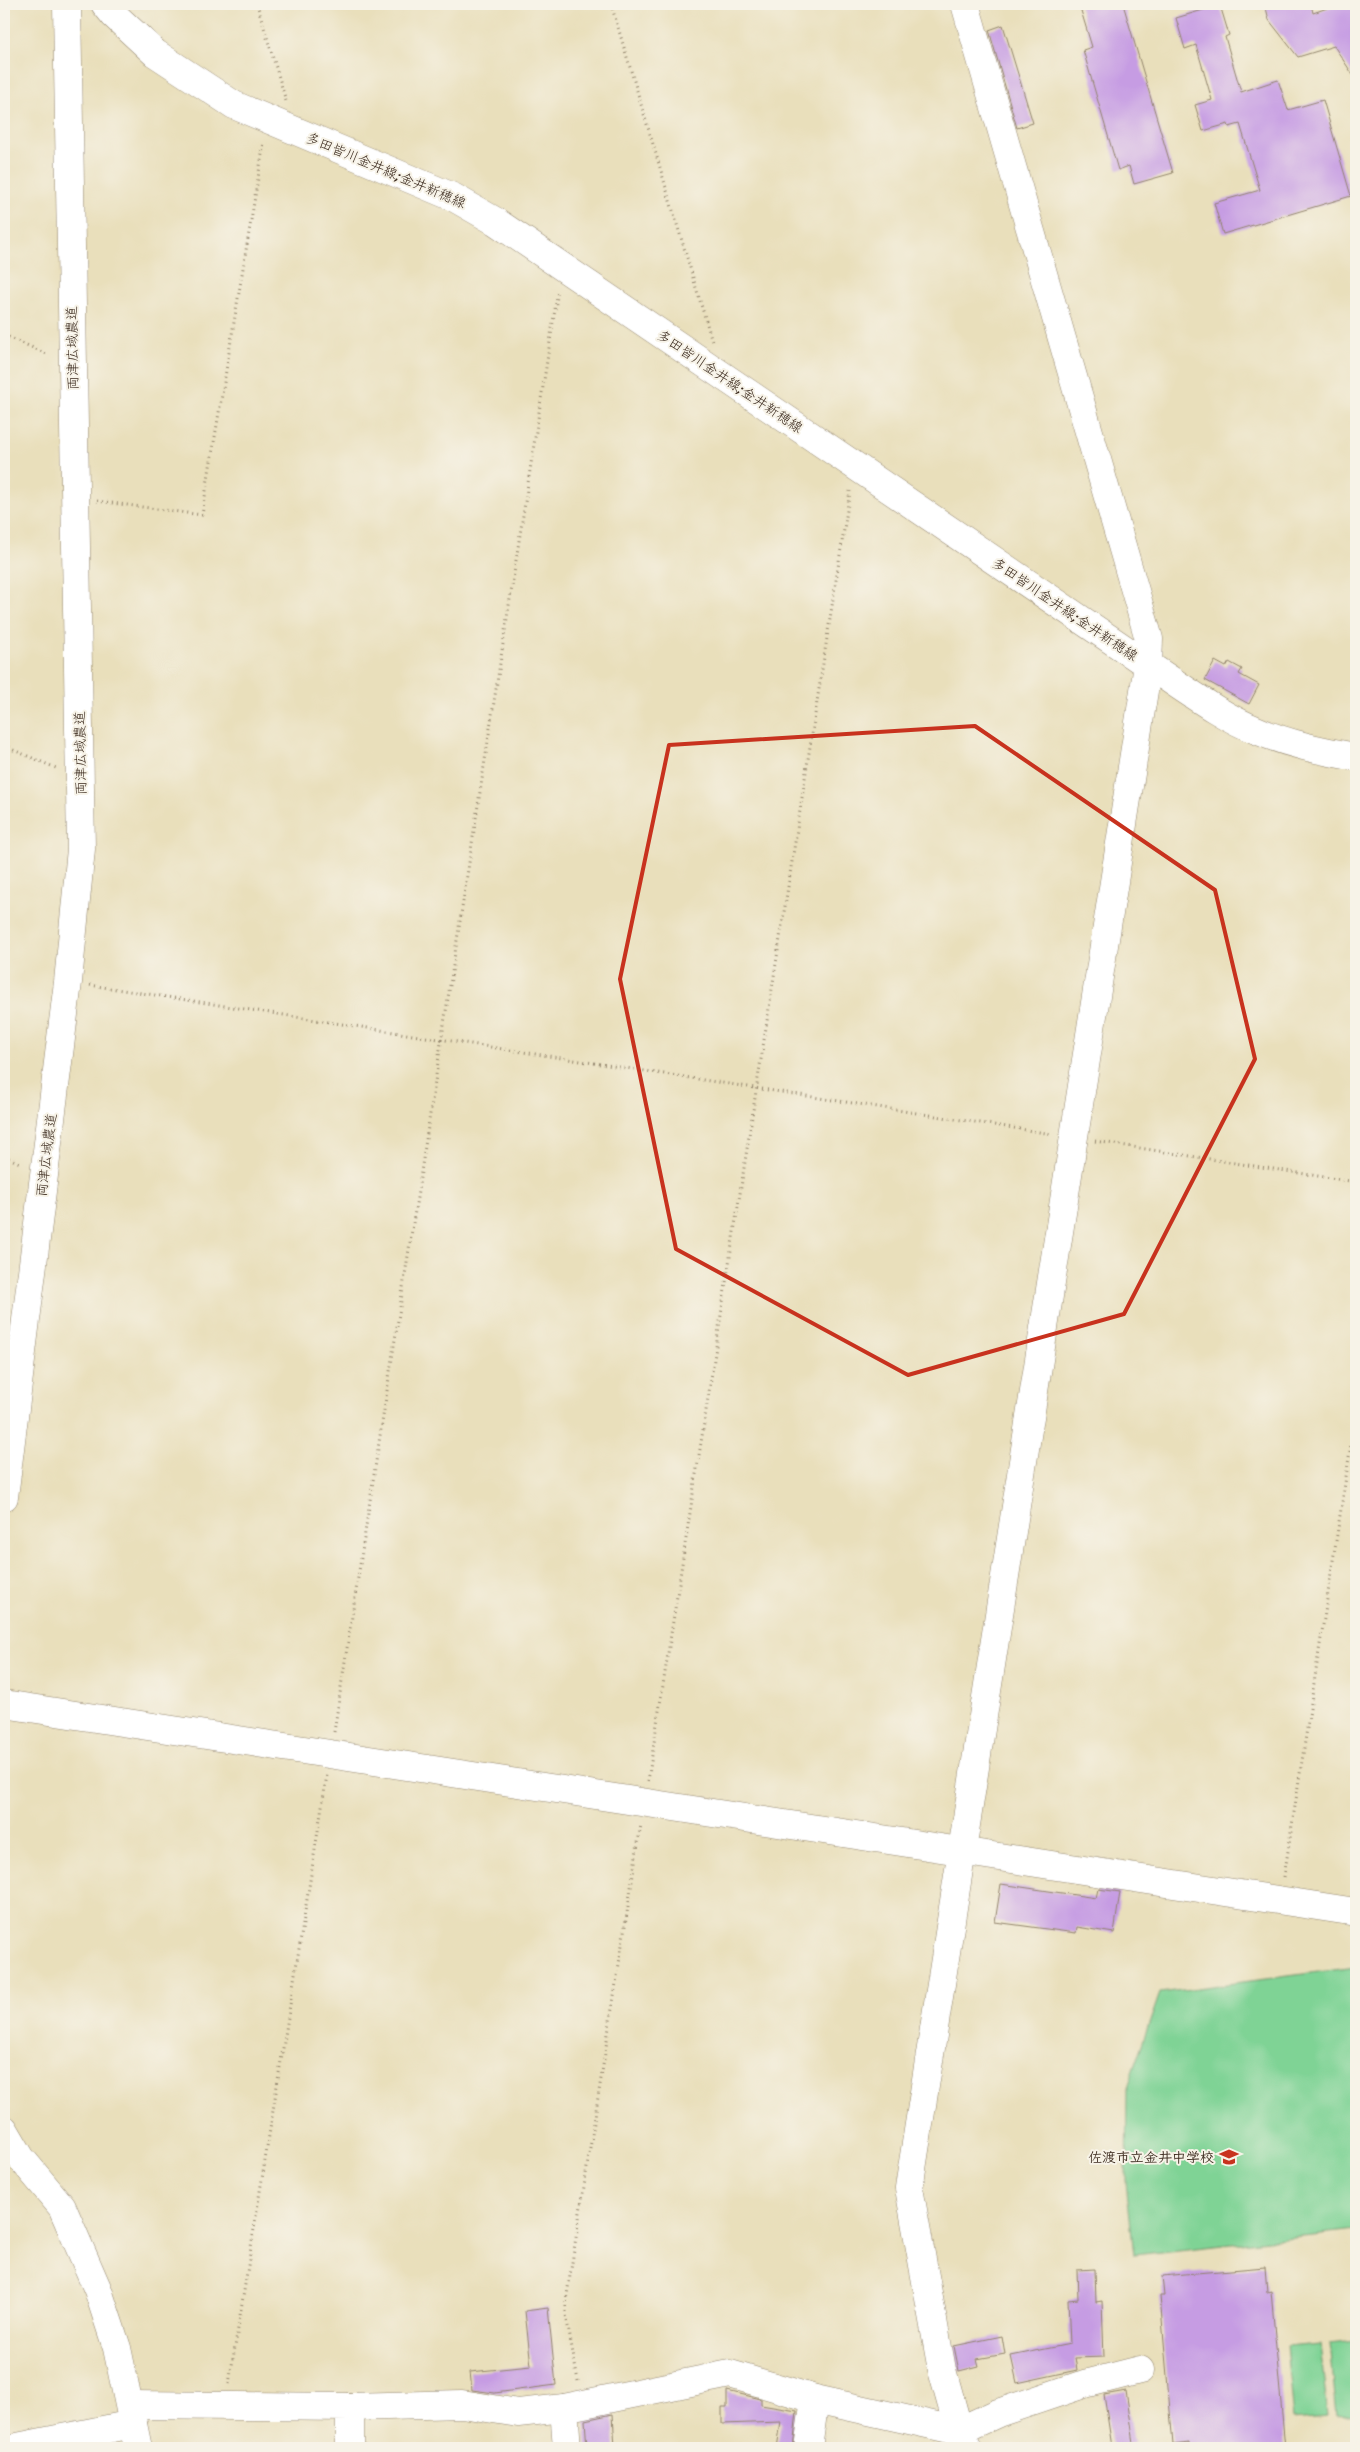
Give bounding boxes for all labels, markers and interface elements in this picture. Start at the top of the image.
street label: 多田皆川金井線;金井新穂線 [302,125,470,216]
street label: 両津広域農道 [59,306,86,390]
street label: 多田皆川金井線;金井新穂線 [651,323,808,440]
street label: 多田皆川金井線;金井新穂線 [986,551,1143,668]
street label: 両津広域農道 [67,711,94,795]
street label: 両津広域農道 [29,1112,64,1198]
place label: 佐渡市立金井中学校 [1088,2145,1214,2170]
school or university icon: 佐渡市立金井中学校 [1218,2146,1240,2168]

